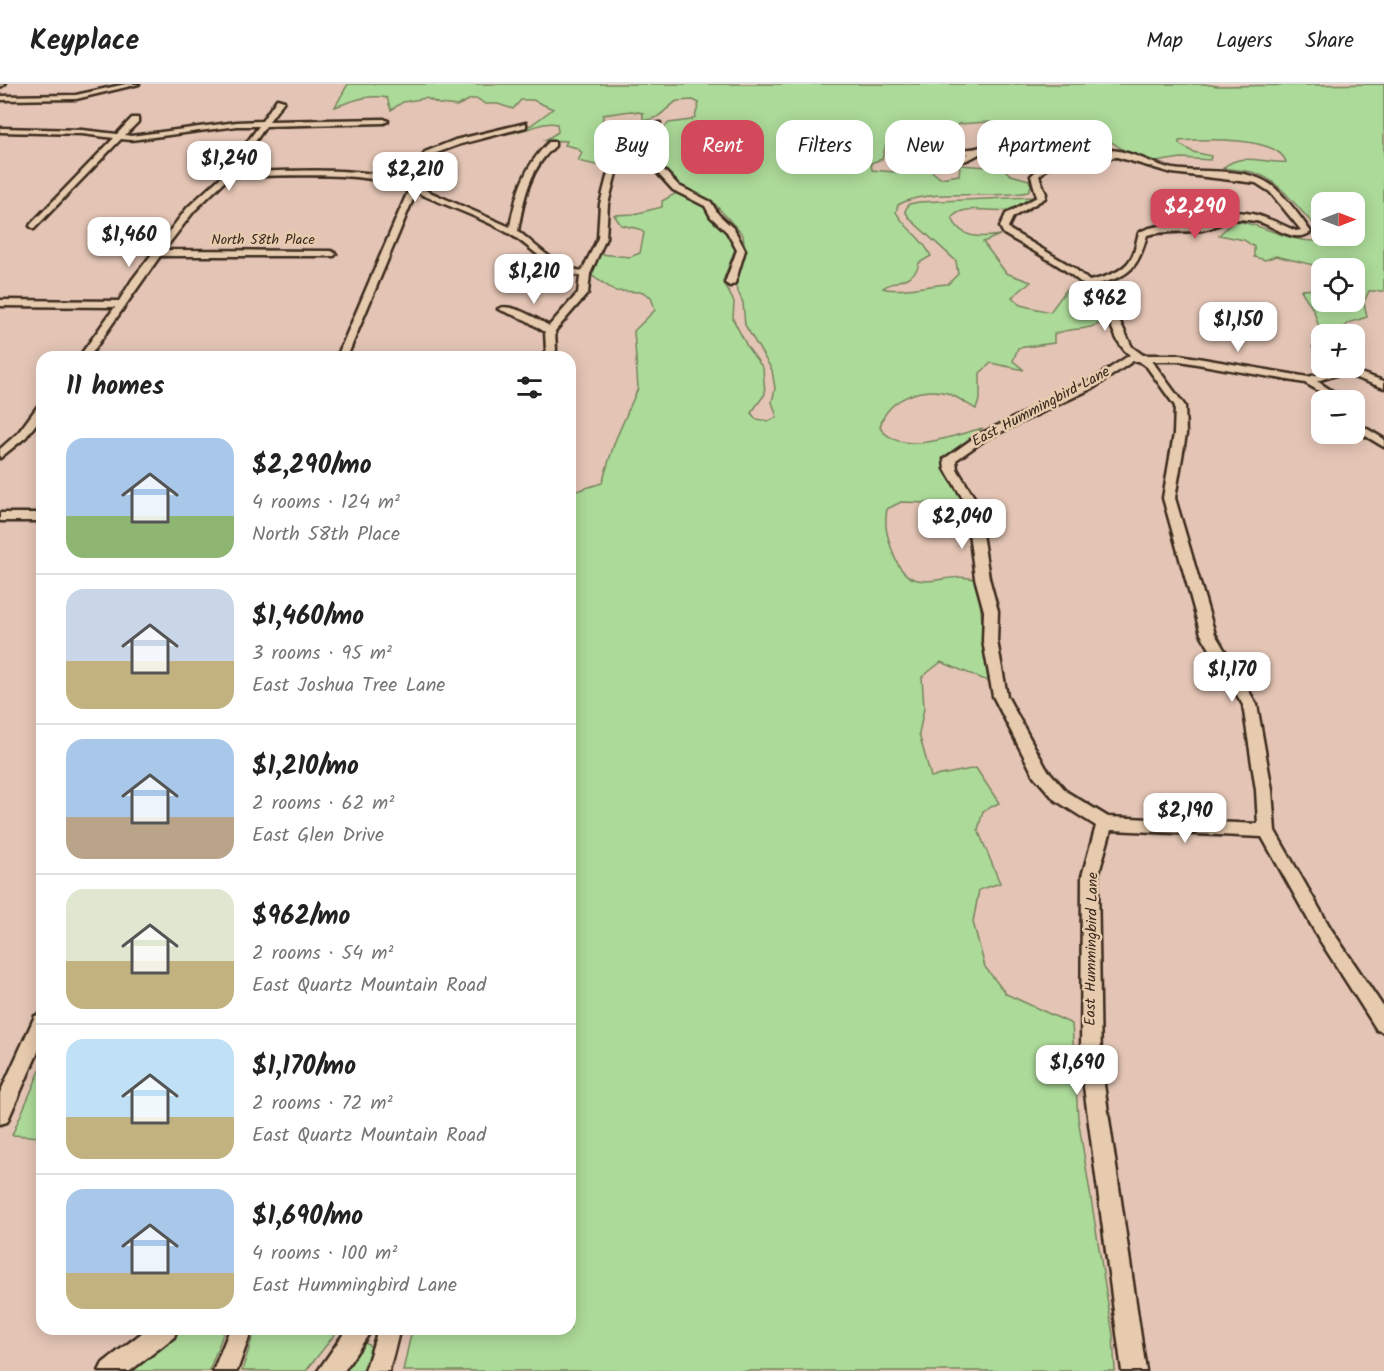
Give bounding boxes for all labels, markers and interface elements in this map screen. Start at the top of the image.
text: Keyplace [30,19,139,64]
text: Map [1146,25,1183,58]
text: Layers [1216,25,1272,58]
text: Share [1305,25,1354,58]
chip: Buy [594,120,669,174]
chip: Rent [681,120,764,174]
chip: Filters [776,120,873,174]
chip: New [885,120,965,174]
chip: Apartment [977,120,1112,174]
pin: $1,240 [180,141,278,192]
text: $1,240 [201,144,257,176]
pin: $2,210 [366,152,464,203]
text: $2,210 [387,155,443,187]
pin: $2,290 [1146,189,1244,240]
text: $2,290 [1165,192,1225,224]
north arrow [1311,192,1365,246]
map controls [1311,192,1365,444]
pin: $1,460 [80,217,178,268]
text: $1,460 [101,220,157,252]
street label: North 58th Place [211,229,315,251]
pin: $1,210 [485,254,583,305]
text: $1,210 [508,257,560,289]
button: locate [1311,258,1365,312]
pin: $962 [1069,281,1141,332]
text: $962 [1083,284,1127,316]
pin: $1,150 [1189,302,1287,353]
text: $1,150 [1213,305,1263,337]
button: + [1311,324,1365,378]
street label: East Hummingbird Lane [967,360,1115,454]
text: 11 homes [66,366,164,408]
icon: filters [513,371,546,404]
button: − [1311,390,1365,444]
text: $2,290/mo [252,445,372,487]
icon: home [114,462,186,534]
text: 4 rooms · 124 m² [252,487,400,519]
pin: $2,040 [913,499,1011,550]
text: $2,040 [932,502,992,534]
text: North 58th Place [252,519,400,551]
text: $1,460/mo [252,596,364,638]
icon: home [114,613,186,685]
text: 3 rooms · 95 m² [252,638,392,670]
pin: $1,170 [1183,652,1281,703]
text: $1,170 [1208,655,1256,687]
text: East Joshua Tree Lane [252,670,445,702]
text: $1,210/mo [252,746,359,788]
icon: home [114,763,186,835]
text: 2 rooms · 62 m² [252,788,394,820]
pin: $2,190 [1136,793,1234,844]
text: $2,190 [1157,796,1213,828]
text: East Glen Drive [252,820,384,852]
street label: East Hummingbird Lane [1079,872,1105,1026]
text: $962/mo [252,896,350,938]
icon: home [114,913,186,985]
text: 2 rooms · 54 m² [252,938,393,970]
text: East Quartz Mountain Road [252,970,486,1002]
pin: $1,690 [1028,1045,1126,1096]
text: $1,170/mo [252,1046,356,1088]
text: $1,690 [1050,1048,1104,1080]
icon: home [114,1063,186,1135]
text: 2 rooms · 72 m² [252,1088,393,1120]
text: East Quartz Mountain Road [252,1120,486,1152]
text: $1,690/mo [252,1196,363,1238]
icon: home [114,1213,186,1285]
text: 4 rooms · 100 m² [252,1238,397,1270]
text: East Hummingbird Lane [252,1270,457,1302]

